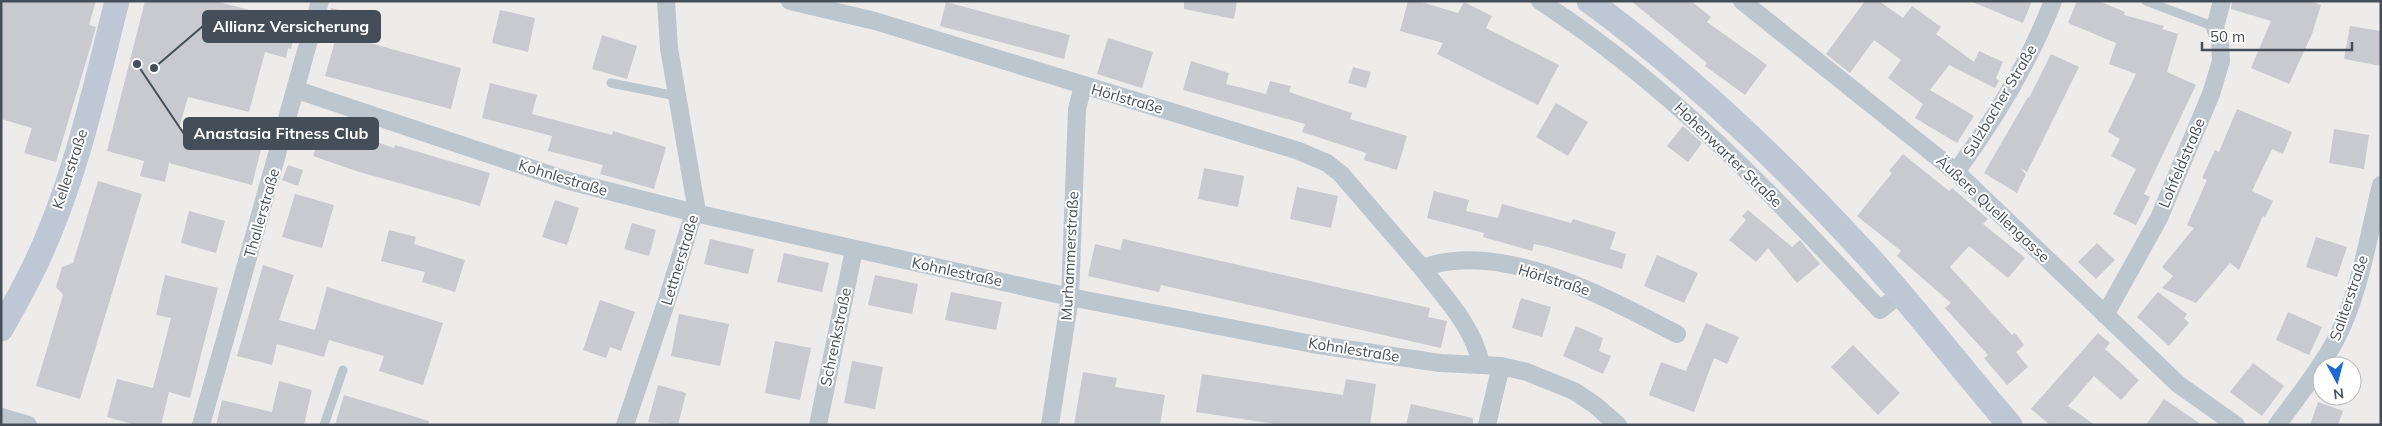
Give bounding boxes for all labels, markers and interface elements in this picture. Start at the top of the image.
callout: Allianz Versicherung [203,11,380,42]
text: Allianz Versicherung [213,16,369,36]
scale bar [2202,20,2352,52]
text: 50 m [2210,27,2245,46]
street label: Sulzbacher Straße [1959,41,2041,160]
street label: Hörlstraße [1089,79,1165,118]
street label: Hohenwarter Straße [1670,98,1786,211]
street label: Lohfeldstraße [2154,115,2209,211]
callout: Anastasia Fitness Club [184,118,378,149]
text: Anastasia Fitness Club [194,123,368,143]
street label: Kellerstraße [48,127,91,211]
street label: Äußere Quellengasse [1933,151,2054,266]
street label: Kohnlestraße [516,155,610,200]
street label: Thallerstraße [240,166,283,260]
street label: Murhammerstraße [1057,191,1082,321]
street label: Lettnerstraße [657,212,702,307]
street label: Kohnlestraße [910,253,1004,290]
street label: Saliterstraße [2325,253,2372,343]
street label: Hörlstraße [1516,260,1592,299]
street label: Schrenkstraße [816,286,855,388]
street label: Kohnlestraße [1307,333,1401,366]
north arrow [2312,356,2362,406]
text: N [2332,384,2345,403]

